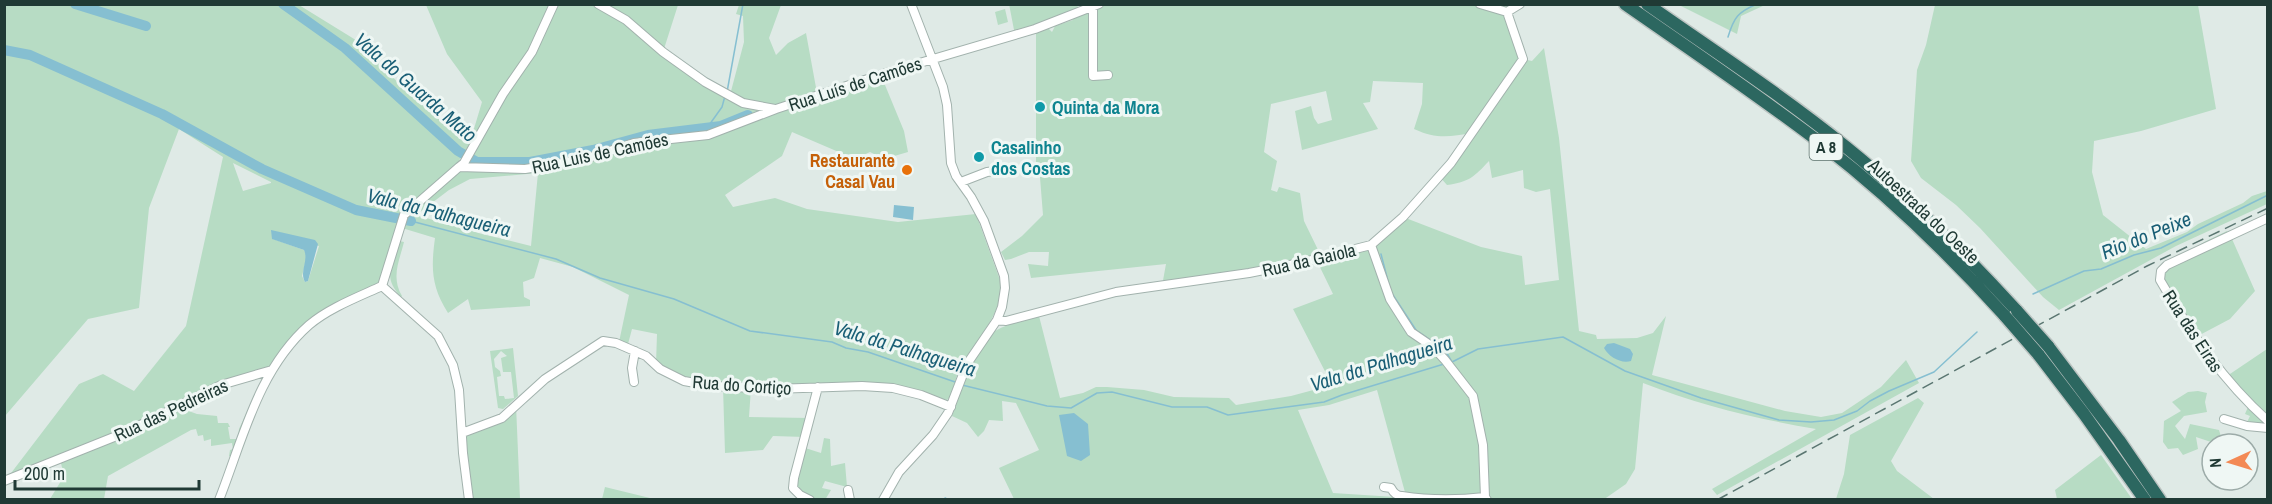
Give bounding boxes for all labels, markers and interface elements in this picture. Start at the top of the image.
water label: Vala do Guarda Mato [349,26,483,148]
street label: Rua Luís de Camões [785,51,925,117]
place label: Quinta da Mora [1052,95,1160,120]
marker: Quinta da Mora [1033,100,1047,114]
street label: Rua Luis de Camões [530,126,670,180]
road number: A 8 [1810,134,1842,160]
place label: Casalinho dos Costas [991,135,1071,181]
place label: Restaurante Casal Vau [810,148,895,194]
marker: Casalinho dos Costas [972,150,986,164]
street label: Autoestrada do Oeste [1862,152,1985,269]
marker: Restaurante Casal Vau [900,163,914,177]
water label: Vala da Palhagueira [364,181,514,243]
water label: Rio do Peixe [2097,205,2195,265]
street label: Rua da Gaiola [1260,237,1358,283]
street label: Rua das Eiras [2157,285,2229,377]
water label: Vala da Palhagueira [831,314,979,382]
water label: Vala da Palhagueira [1307,329,1455,397]
street label: Rua do Cortiço [692,369,792,401]
street label: Rua das Pedreiras [110,373,232,447]
north arrow [2200,432,2260,492]
scale bar [15,453,200,491]
text: N [2204,458,2226,469]
text: 200 m [24,461,65,486]

